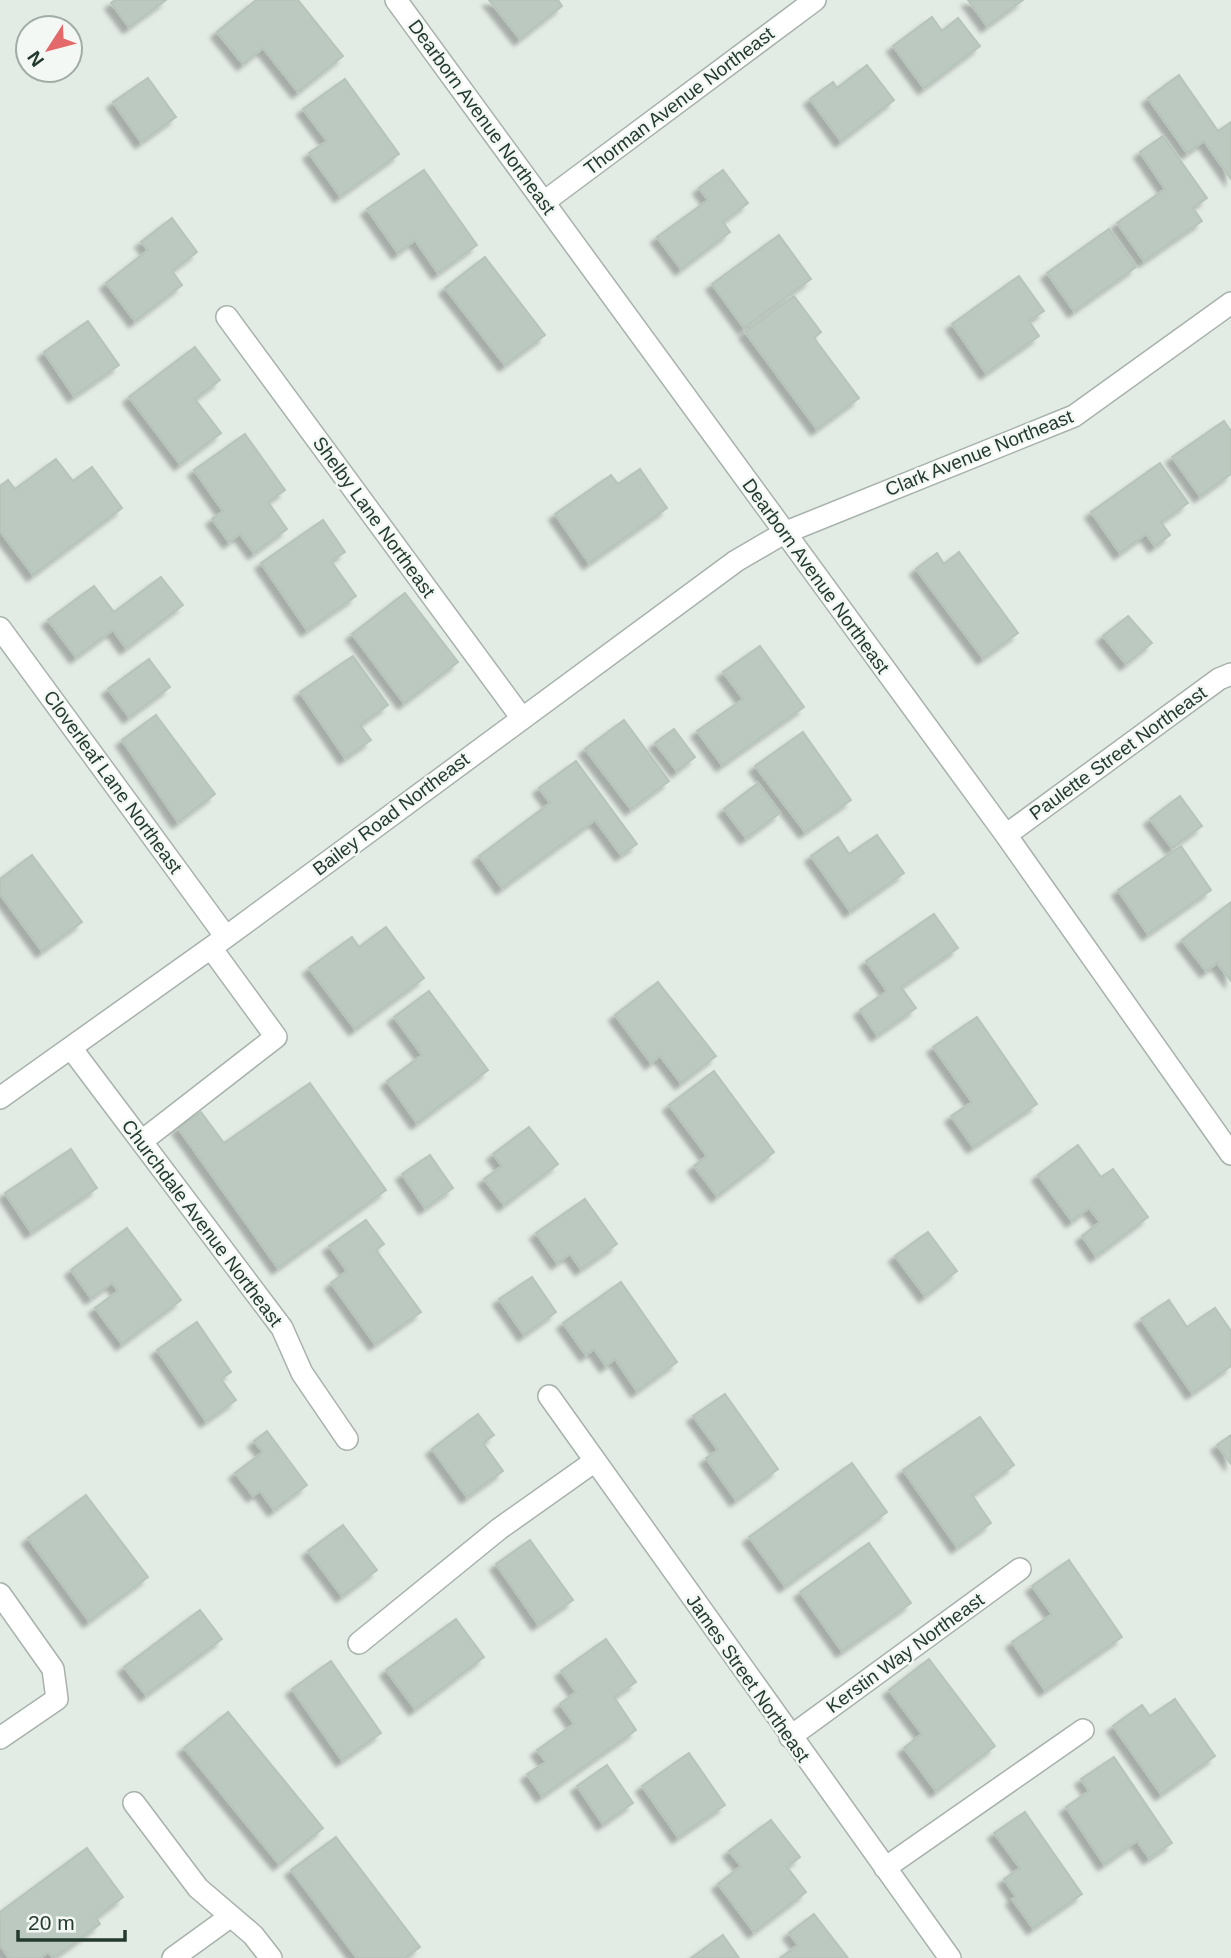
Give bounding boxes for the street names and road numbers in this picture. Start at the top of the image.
street label: Dearborn Avenue Northeast [404,16,560,219]
street label: Thorman Avenue Northeast [580,22,779,179]
street label: Clark Avenue Northeast [882,405,1076,500]
street label: Shelby Lane Northeast [309,433,440,602]
street label: Dearborn Avenue Northeast [738,475,894,678]
street label: Paulette Street Northeast [1026,681,1211,824]
street label: Cloverleaf Lane Northeast [40,687,187,878]
street label: Bailey Road Northeast [309,748,474,880]
street label: Churchdale Avenue Northeast [117,1116,287,1331]
street label: Kerstin Way Northeast [822,1588,988,1717]
street label: James Street Northeast [682,1590,814,1766]

